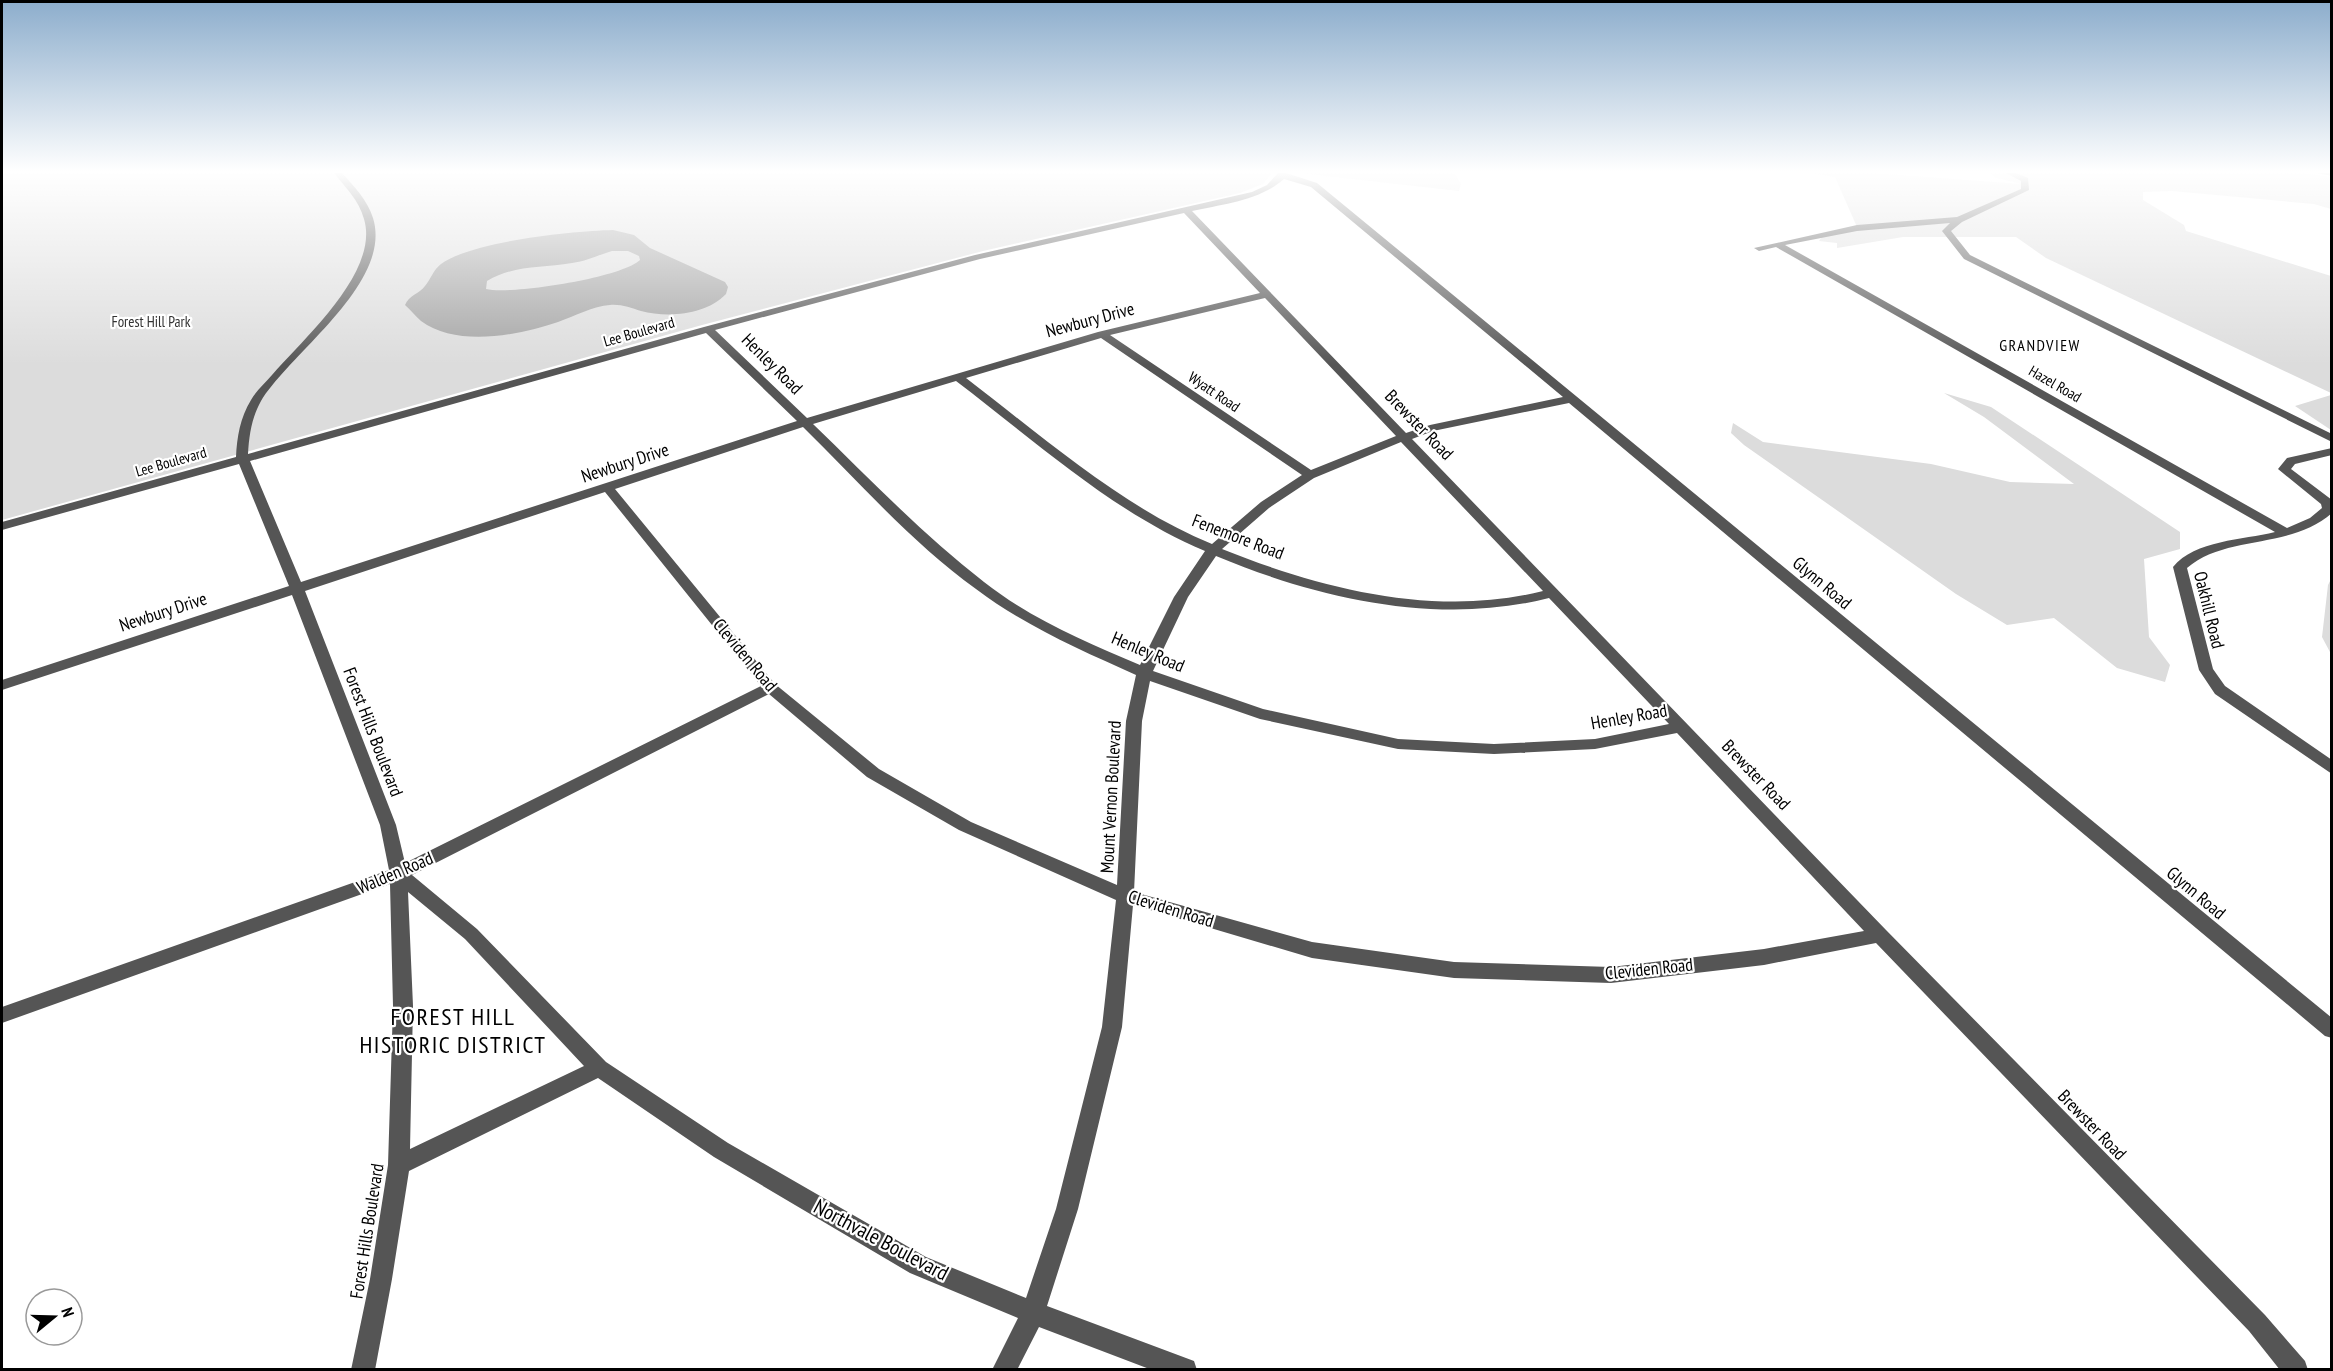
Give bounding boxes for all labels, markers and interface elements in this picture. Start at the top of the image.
street label: Newbury Drive [1043,297,1137,342]
park label: Forest Hill Park [111,312,191,331]
street label: Lee Boulevard [601,312,677,351]
street label: Henley Road [737,328,808,399]
district label: GRANDVIEW [1999,335,2081,355]
street label: Hazel Road [2026,361,2085,406]
street label: Wyatt Road [1185,367,1244,416]
street label: Brewster Road [1380,385,1459,465]
street label: Newbury Drive [578,438,672,488]
street label: Lee Boulevard [133,442,209,481]
street label: Fenemore Road [1189,508,1287,565]
street label: Glynn Road [1788,551,1857,614]
street label: Oakhill Road [2189,569,2230,651]
street label: Newbury Drive [116,587,210,637]
street label: Cleviden Road [708,614,783,696]
street label: Henley Road [1108,626,1188,677]
street label: Forest Hills Boulevard [338,664,409,800]
street label: Henley Road [1589,698,1669,735]
street label: Mount Vernon Boulevard [1095,720,1126,874]
street label: Brewster Road [1717,735,1796,815]
street label: Walden Road [353,846,436,899]
street label: Glynn Road [2162,861,2231,924]
street label: Cleviden Road [1126,885,1217,932]
street label: Cleviden Road [1604,952,1694,985]
district label: FOREST HILL HISTORIC DISTRICT [359,1001,547,1060]
street label: Brewster Road [2053,1085,2132,1165]
street label: Forest Hills Boulevard [344,1162,389,1300]
street label: Northvale Boulevard [809,1193,953,1286]
north arrow [24,1287,84,1347]
text: N [57,1305,79,1319]

